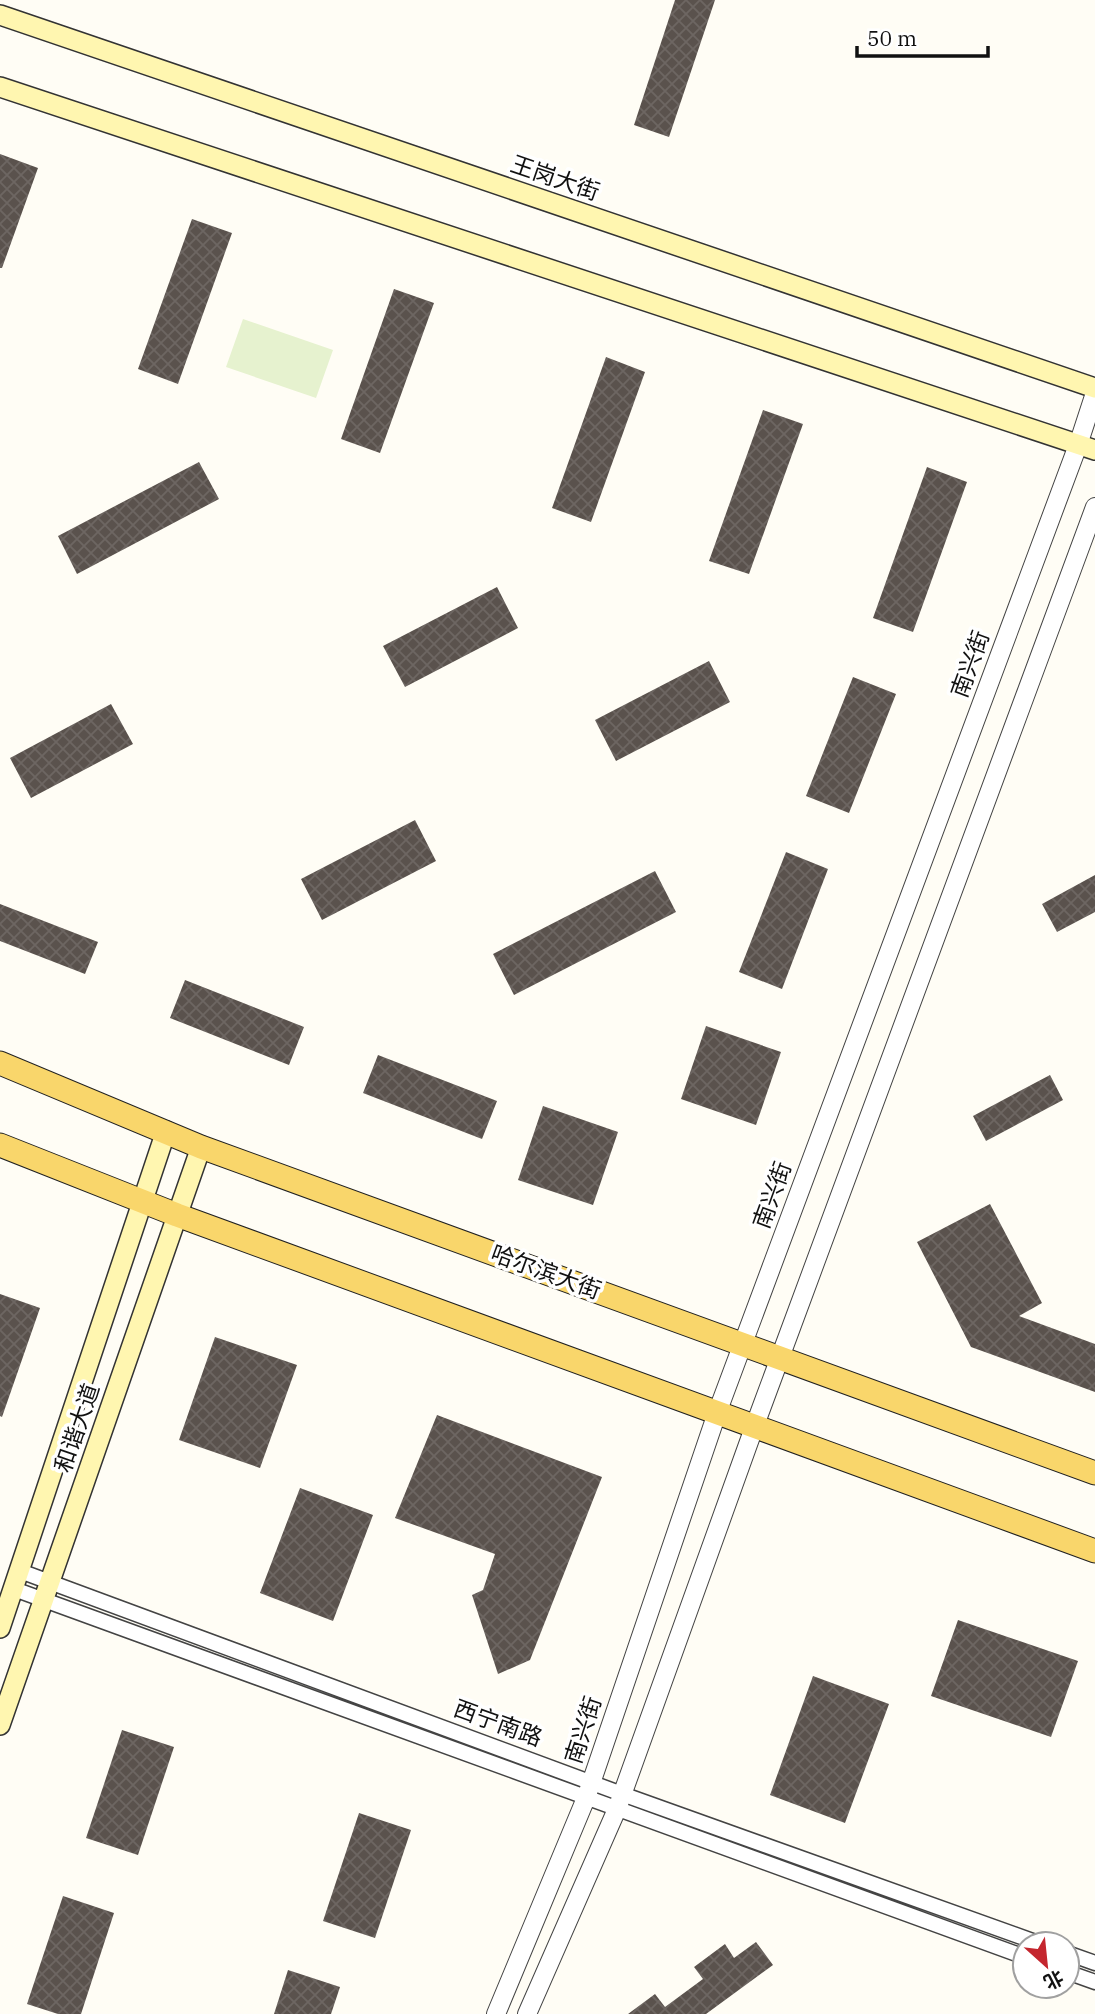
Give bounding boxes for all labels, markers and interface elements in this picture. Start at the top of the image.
scale bar [857,14,988,58]
text: 50 m [867,24,917,52]
street label: 王岗大街 [507,148,604,206]
street label: 南兴街 [943,626,995,701]
street label: 南兴街 [745,1157,797,1232]
street label: 哈尔滨大街 [487,1237,606,1305]
street label: 和谐大道 [47,1379,105,1476]
street label: 西宁南路 [450,1692,547,1752]
street label: 南兴街 [557,1692,607,1767]
north arrow [1011,1930,1081,2000]
text: 北 [1040,1965,1068,1995]

